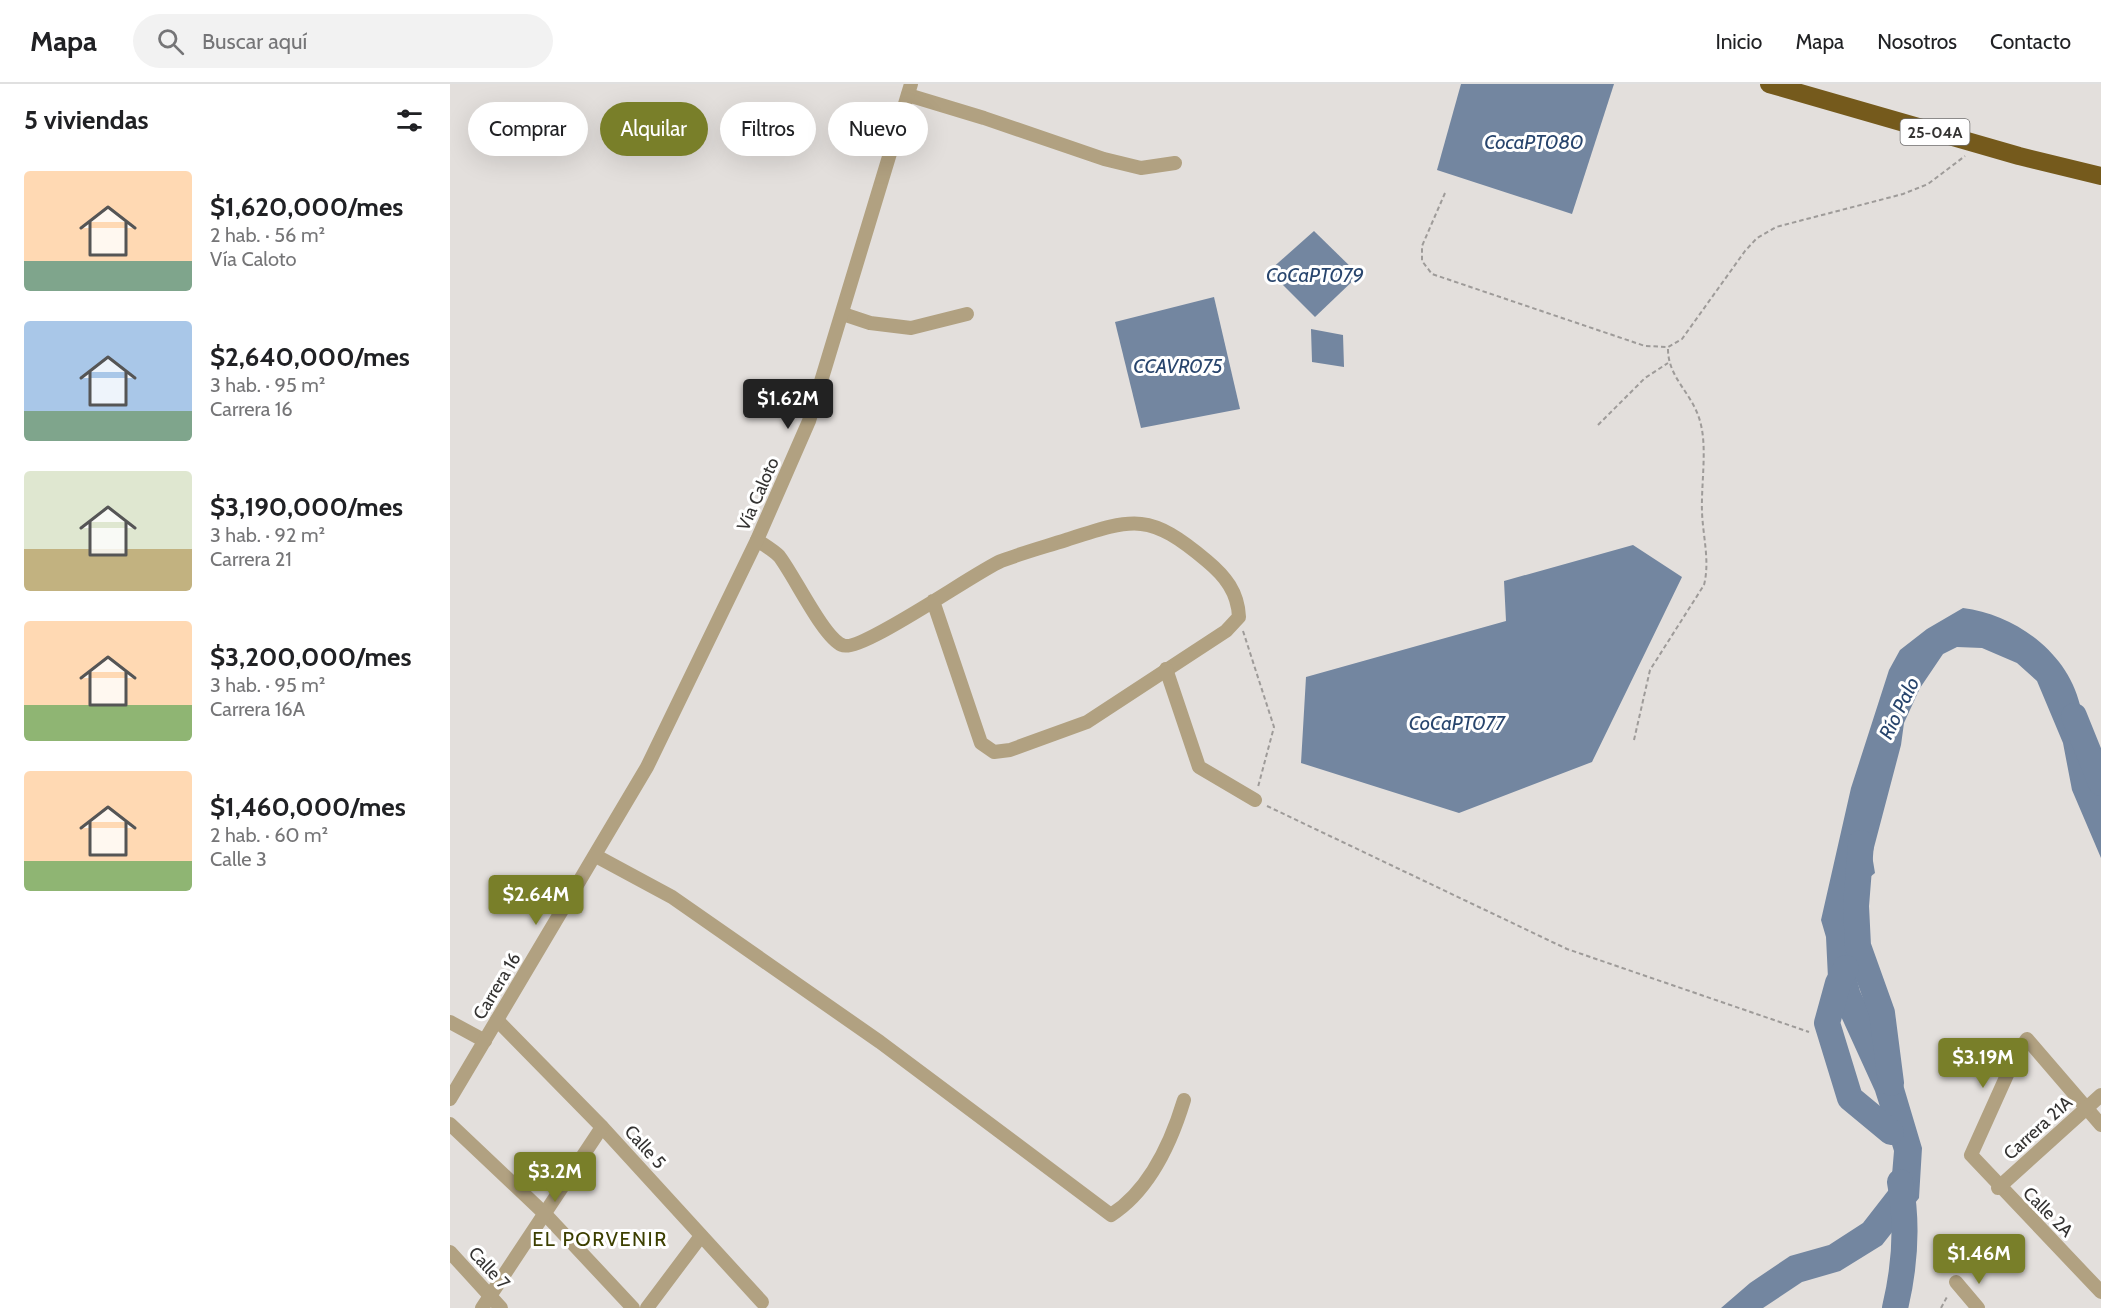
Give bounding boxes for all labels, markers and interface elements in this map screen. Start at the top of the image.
search box [133,14,553,68]
text: Mapa [30,24,97,58]
icon: search [154,25,187,58]
text: Buscar aquí [202,28,307,55]
text: Inicio [1715,29,1762,54]
text: Mapa [1795,29,1844,54]
text: Nosotros [1877,29,1957,54]
text: Contacto [1990,29,2071,54]
chip: Comprar [468,102,588,156]
chip: Alquilar [600,102,708,156]
chip: Filtros [720,102,816,156]
chip: Nuevo [828,102,928,156]
text: 5 viviendas [24,104,149,136]
icon: filters [393,104,426,137]
road number: 25-04A [1900,119,1970,145]
water label: CocaPT080 [1484,130,1584,154]
text: $1,620,000/mes [210,191,403,223]
icon: home [72,195,144,267]
text: 2 hab. · 56 m² [210,223,325,247]
text: Vía Caloto [210,247,296,271]
water label: CoCaPT079 [1266,263,1364,287]
text: $2,640,000/mes [210,341,410,373]
icon: home [72,345,144,417]
water label: CCAVR075 [1133,354,1223,378]
text: 3 hab. · 95 m² [210,373,325,397]
pin: $1.62M [739,379,837,430]
text: $1.62M [757,386,819,410]
text: Carrera 16 [210,397,293,421]
street label: Vía Caloto [732,454,784,534]
text: $3,190,000/mes [210,491,403,523]
icon: home [72,495,144,567]
text: 3 hab. · 92 m² [210,523,325,547]
text: Carrera 21 [210,547,292,571]
text: $3,200,000/mes [210,641,411,673]
icon: home [72,645,144,717]
text: 3 hab. · 95 m² [210,673,325,697]
water label: Río Palo [1874,673,1924,743]
text: Carrera 16A [210,697,305,721]
water label: CoCaPT077 [1409,711,1506,735]
text: $1,460,000/mes [210,791,406,823]
icon: home [72,795,144,867]
text: 2 hab. · 60 m² [210,823,328,847]
text: Calle 3 [210,847,267,871]
pin: $2.64M [487,875,585,926]
text: $2.64M [503,882,569,906]
street label: Carrera 16 [468,948,526,1024]
pin: $3.19M [1934,1038,2032,1089]
text: $3.19M [1952,1045,2014,1069]
street label: Carrera 21A [1999,1091,2077,1165]
street label: Calle 5 [620,1121,670,1173]
pin: $3.2M [513,1152,597,1203]
text: $3.2M [528,1159,582,1183]
street label: Calle 2A [2018,1182,2078,1242]
district label: EL PORVENIR [532,1227,668,1251]
pin: $1.46M [1930,1234,2028,1285]
text: $1.46M [1947,1241,2011,1265]
street label: Calle 7 [464,1242,514,1294]

